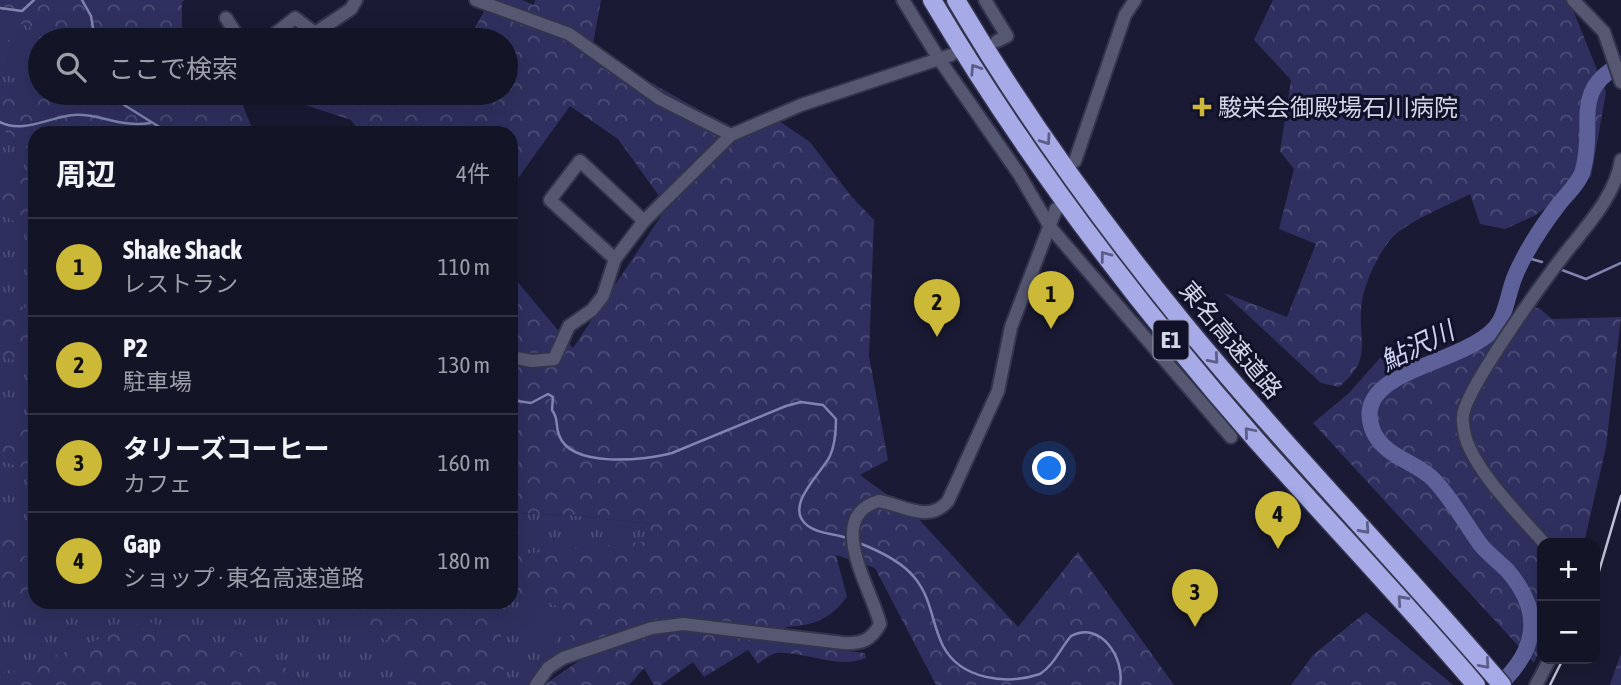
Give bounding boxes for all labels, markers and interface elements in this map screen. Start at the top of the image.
search box [28,28,518,105]
icon: search [52,48,90,86]
text: ここで検索 [108,54,238,84]
one-way arrow [971,64,983,77]
place label: 駿栄会御殿場石川病院 [1218,94,1458,121]
marker: 駿栄会御殿場石川病院 [1192,97,1212,117]
one-way arrow [1038,132,1050,145]
text: 周辺 [56,157,116,191]
text: 4件 [456,161,490,187]
text: Shake Shack [123,235,242,265]
one-way arrow [1101,251,1114,263]
text: 1 [74,254,84,280]
text: 110 m [438,254,490,280]
text: レストラン [123,271,238,297]
pin: 1 [1028,271,1074,329]
street label: 東名高速道路 [1174,276,1288,404]
pin: 2 [914,279,960,337]
water label: 鮎沢川 [1375,314,1461,377]
road number: E1 [1154,320,1188,360]
text: P2 [123,333,148,363]
one-way arrow [1206,351,1218,364]
text: 2 [74,352,84,378]
text: 130 m [438,352,490,378]
text: 駐車場 [123,369,192,395]
one-way arrow [1245,427,1257,440]
text: タリーズコーヒー [123,434,330,464]
text: 3 [74,450,84,476]
text: 160 m [438,450,490,476]
your location [1032,451,1066,485]
text: カフェ [123,471,192,497]
pin: 4 [1255,491,1301,549]
one-way arrow [1357,521,1369,534]
text: Gap [123,529,161,559]
map controls [1537,538,1600,664]
button: + [1537,538,1600,601]
text: 4 [74,548,84,574]
text: 180 m [438,548,490,574]
text: ショップ · 東名高速道路 [123,565,364,591]
pin: 3 [1172,569,1218,627]
one-way arrow [1398,596,1410,609]
button: − [1537,601,1600,664]
one-way arrow [1476,656,1489,669]

